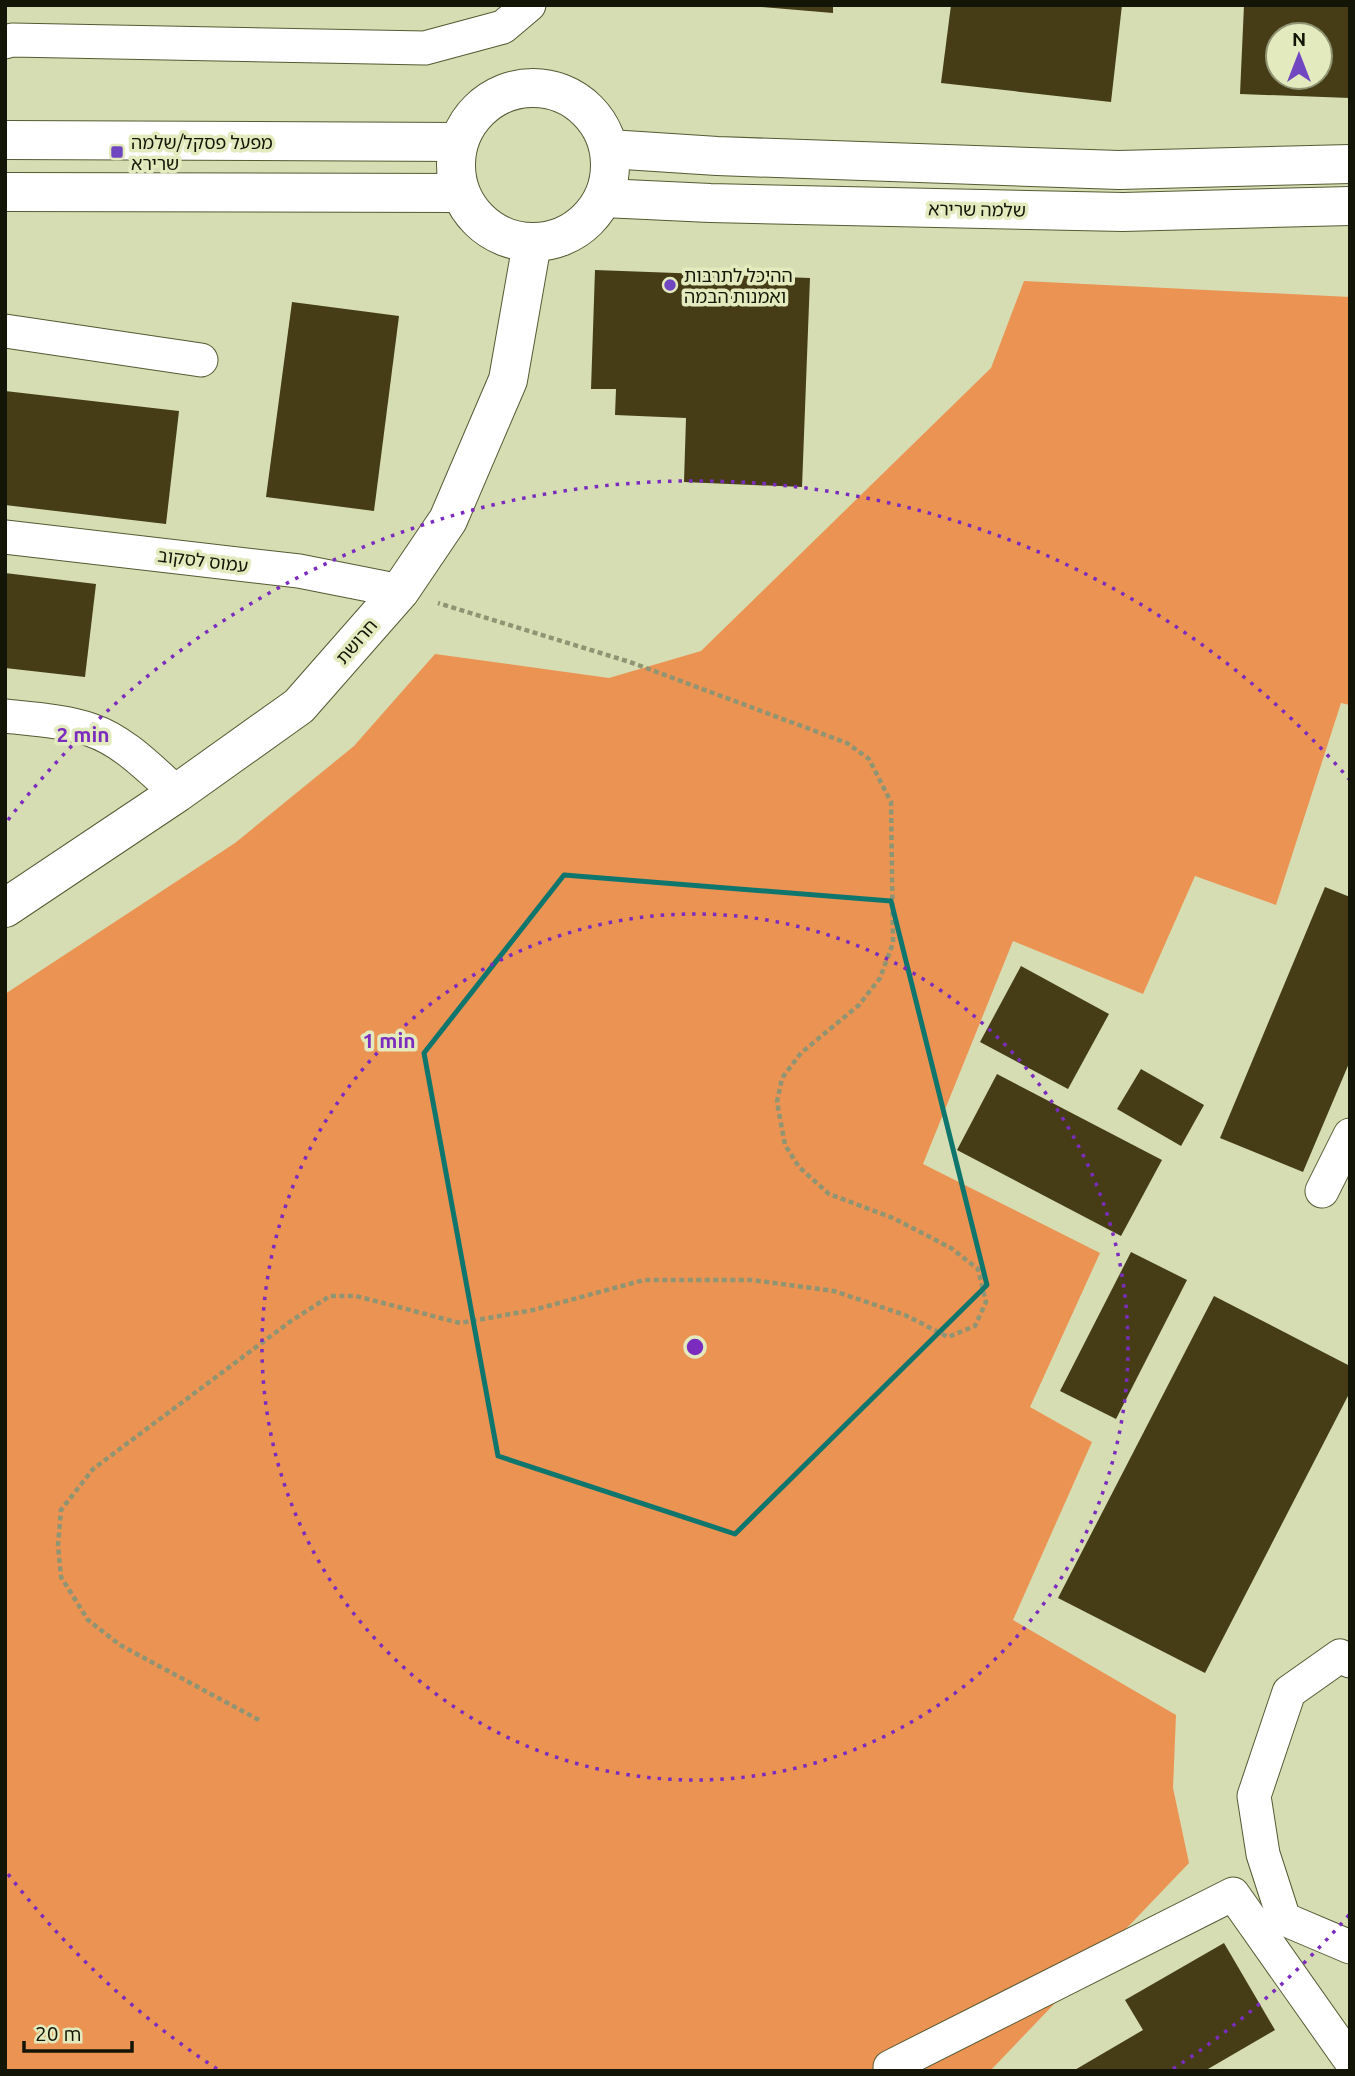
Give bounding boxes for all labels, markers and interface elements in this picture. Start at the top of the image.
north arrow [1264,21,1334,91]
text: N [1292,28,1306,50]
place label: מפעל פסקל/שלמה שרירא [131,132,273,173]
marker: מפעל פסקל/שלמה שרירא [109,144,125,160]
street label: שלמה שרירא [928,198,1026,220]
place label: ההיכל לתרבות ואמנות הבמה [684,265,793,306]
marker: ההיכל לתרבות ואמנות הבמה [662,277,678,293]
street label: עמוס לסקוב [157,545,249,575]
street label: חרושת [331,615,381,667]
text: 2 min [56,722,110,746]
text: 1 min [362,1028,416,1052]
centre of rings [683,1335,707,1359]
scale bar [24,2010,133,2054]
text: 20 m [35,2021,82,2045]

